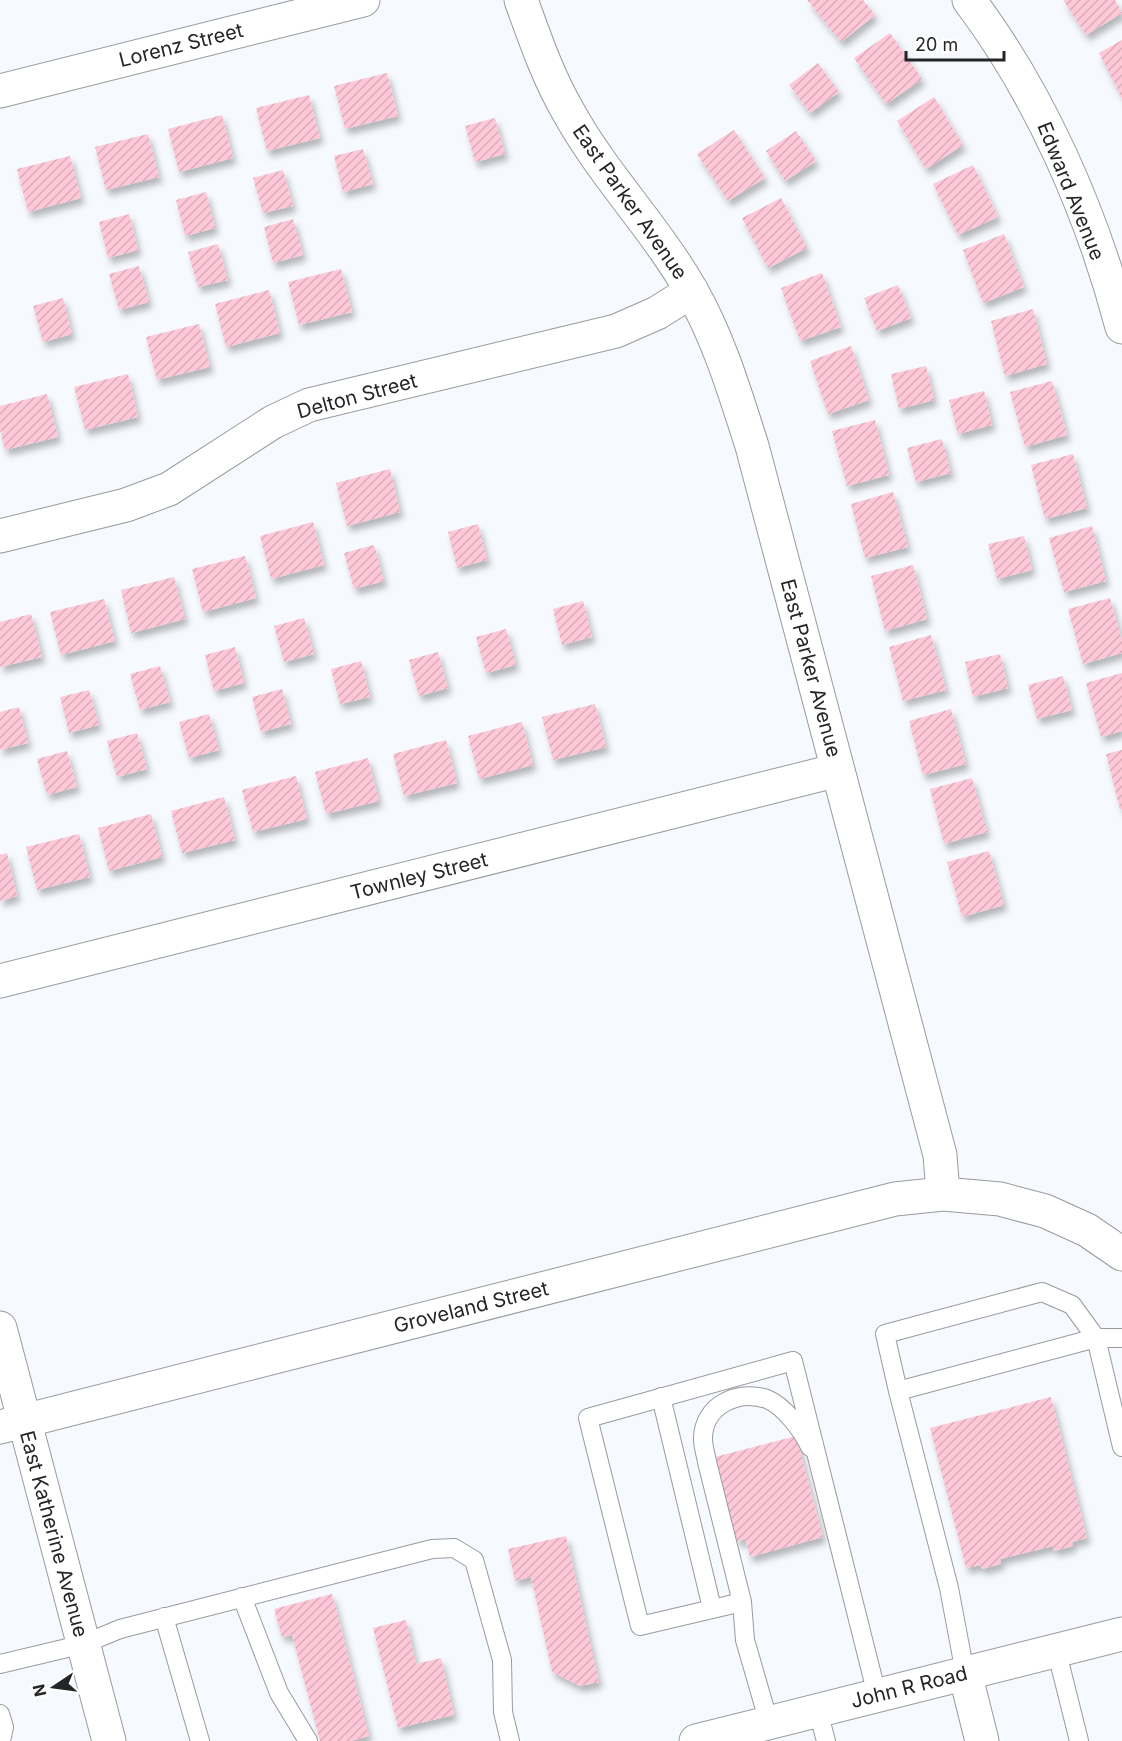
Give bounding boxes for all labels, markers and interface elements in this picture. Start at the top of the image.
street label: Lorenz Street [116,18,246,72]
scale bar [906,24,1004,62]
text: 20 m [915,34,958,55]
street label: Edward Avenue [1032,118,1110,264]
street label: East Parker Avenue [568,120,692,284]
street label: Delton Street [294,368,420,424]
street label: East Parker Avenue [776,576,846,760]
street label: Townley Street [348,847,491,905]
street label: Groveland Street [391,1276,551,1338]
street label: East Katherine Avenue [15,1428,93,1640]
north arrow [24,1657,84,1717]
street label: John R Road [848,1661,970,1713]
text: N [28,1682,51,1699]

